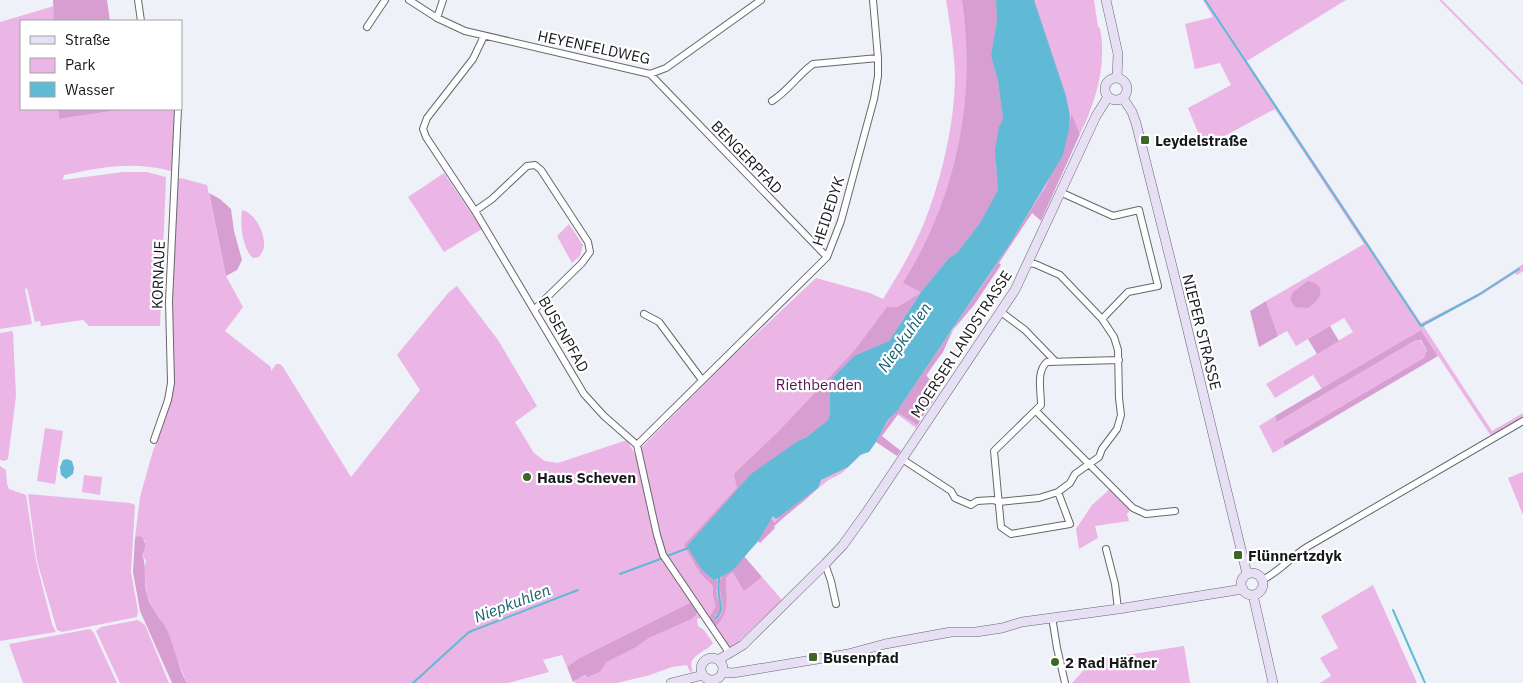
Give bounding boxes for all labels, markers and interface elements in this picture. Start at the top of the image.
legend [20,20,182,110]
street label: HEYENFELDWEG [536,26,652,68]
text: Straße [65,30,110,49]
text: Park [65,55,95,74]
text: Wasser [65,80,115,99]
street label: BENGERPFAD [707,116,787,198]
place label: Leydelstraße [1155,131,1248,150]
marker: Leydelstraße [1139,134,1151,146]
street label: HEIDEDYK [808,173,848,248]
street label: KORNAUE [147,241,169,309]
street label: MOERSER LANDSTRASSE [906,267,1016,421]
street label: NIEPER STRASSE [1178,272,1226,392]
street label: BUSENPFAD [535,293,593,375]
water label: Niepkuhlen [873,298,935,376]
park label: Riethbenden [776,375,862,394]
place label: Haus Scheven [537,468,636,487]
marker: Haus Scheven [521,471,533,483]
place label: Flünnertzdyk [1248,546,1342,565]
marker: Flünnertzdyk [1232,549,1244,561]
water label: Niepkuhlen [471,579,553,627]
place label: Busenpfad [823,648,899,667]
marker: Busenpfad [807,651,819,663]
place label: 2 Rad Häfner [1065,653,1157,672]
marker: 2 Rad Häfner [1049,656,1061,668]

